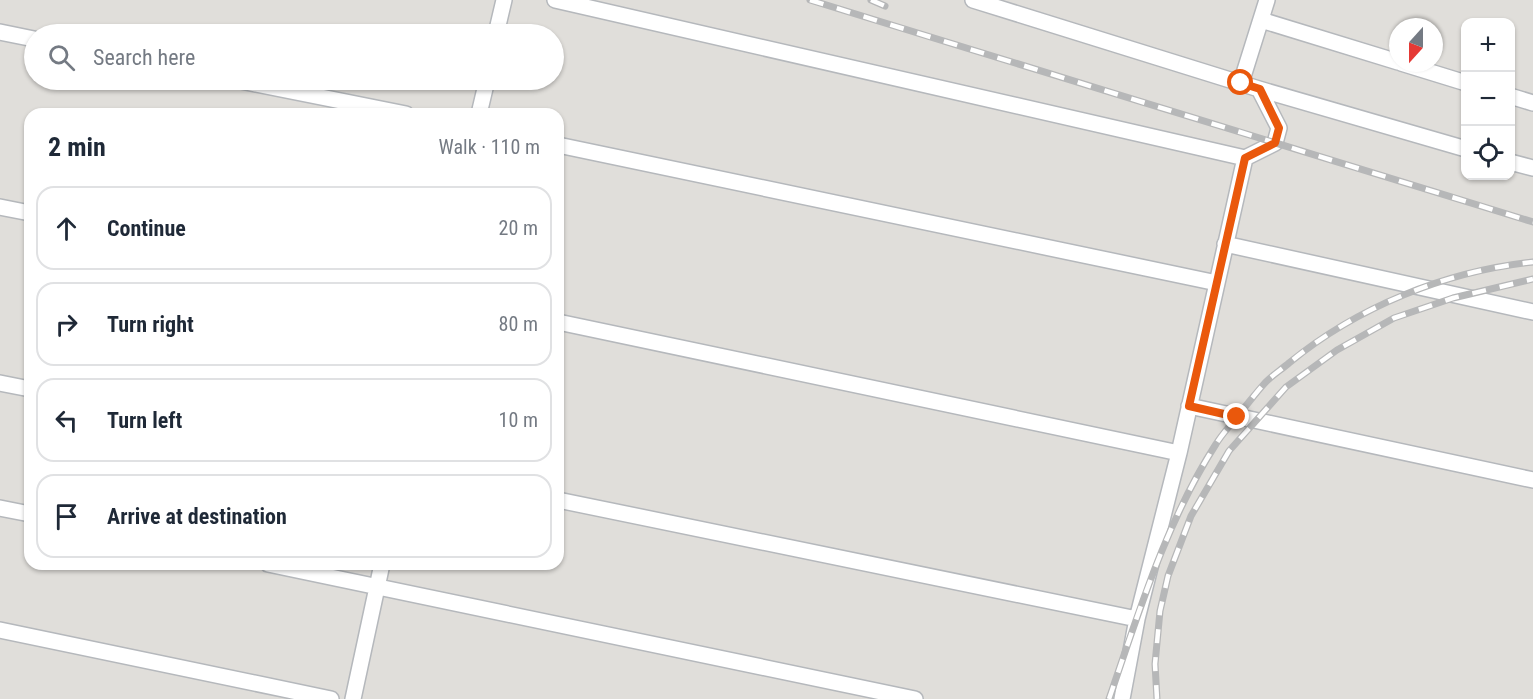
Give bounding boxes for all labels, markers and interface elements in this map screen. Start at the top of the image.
north arrow [1389,18,1443,72]
map controls [1461,18,1515,180]
button: + [1461,18,1515,72]
search box [24,24,564,90]
icon: search [45,41,78,74]
text: Search here [93,45,195,70]
route start [1227,69,1253,95]
button: − [1461,72,1515,126]
button: locate [1461,126,1515,180]
text: 2 min [48,132,106,162]
text: Walk · 110 m [439,135,540,159]
icon: ahead [50,212,83,245]
text: Continue [107,216,186,241]
text: 20 m [499,216,538,240]
icon: right [50,308,83,341]
text: Turn right [107,312,194,337]
text: 80 m [499,312,538,336]
route end [1223,403,1249,429]
icon: left [50,404,83,437]
text: Turn left [107,408,182,433]
text: 10 m [499,408,538,432]
icon: arrive [50,500,83,533]
text: Arrive at destination [107,504,287,529]

